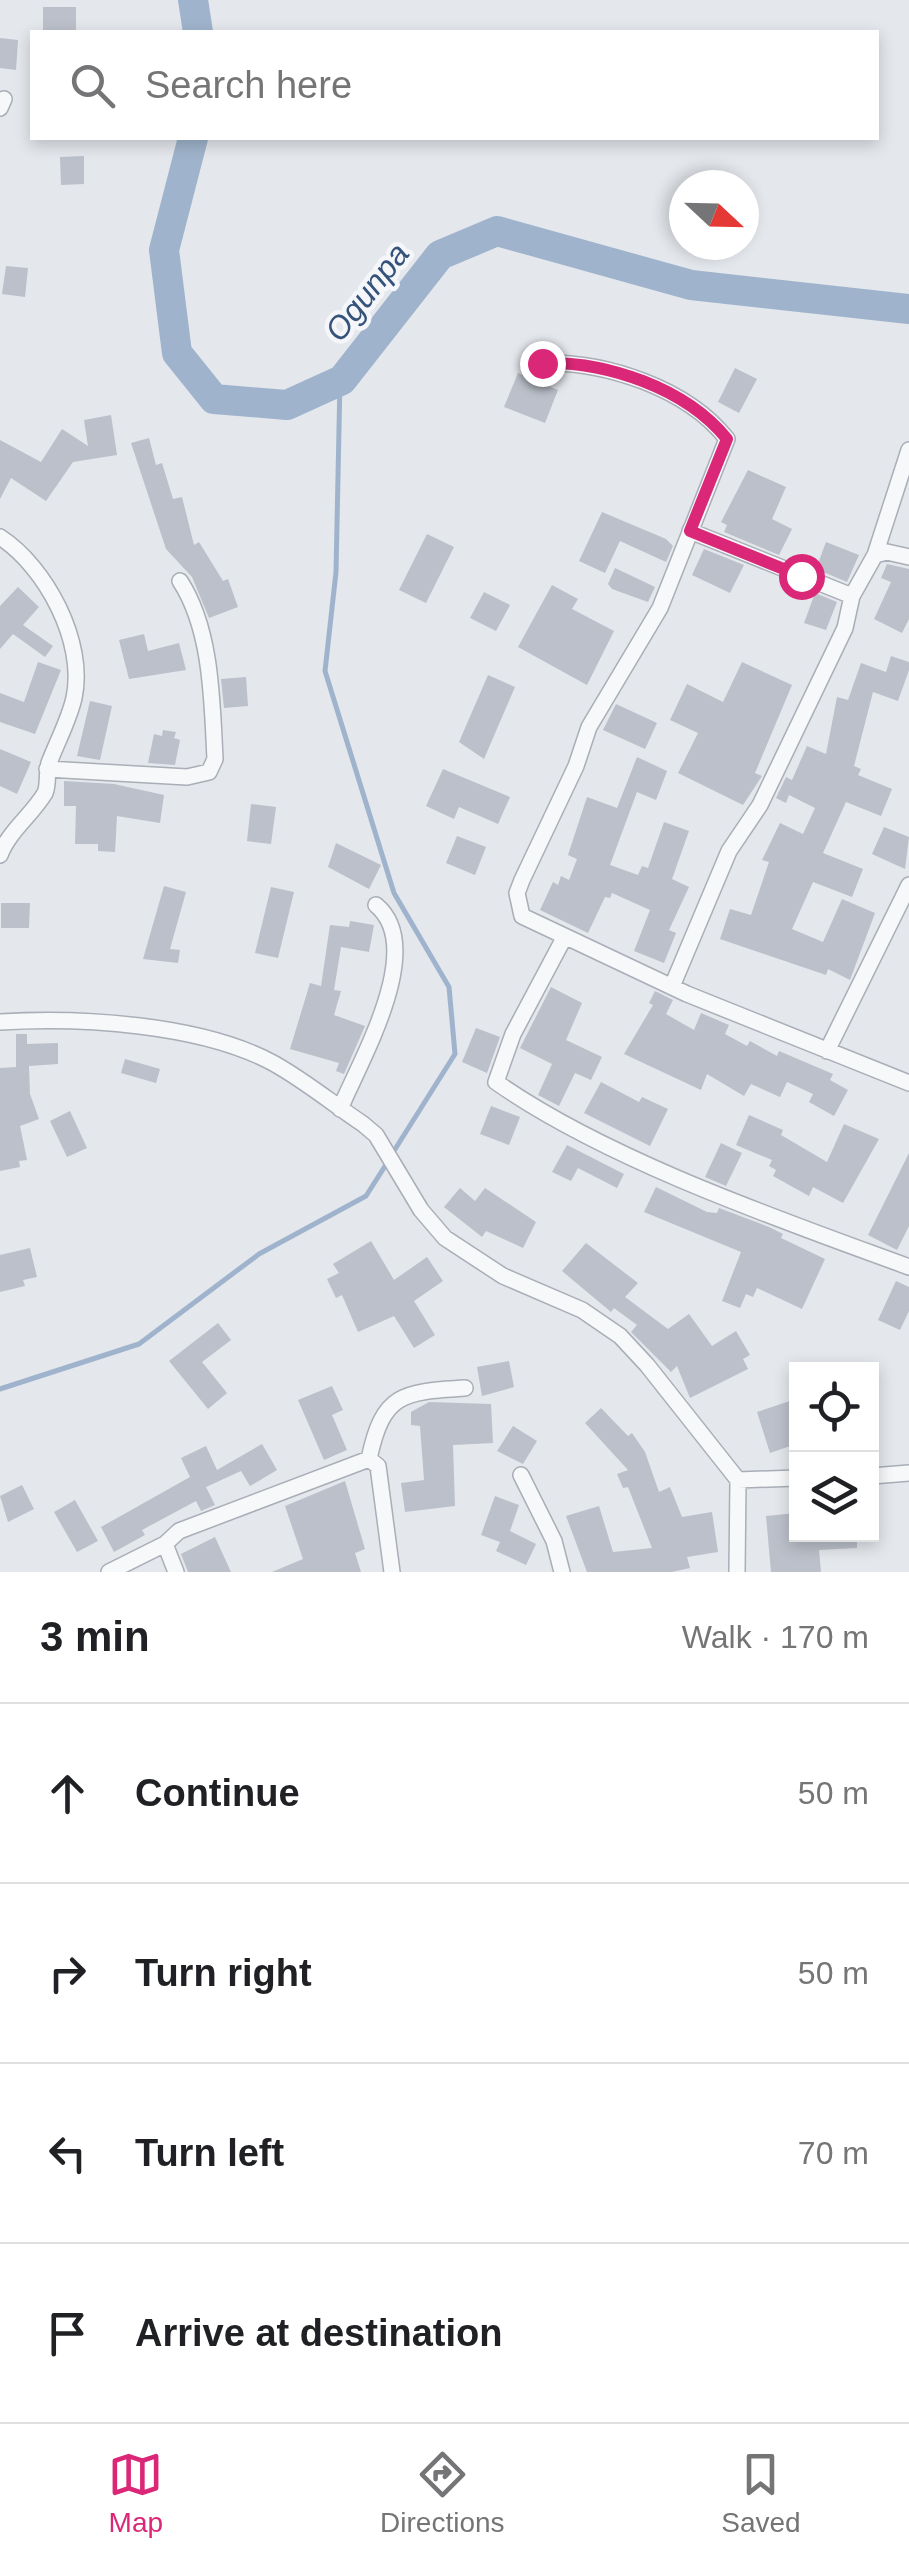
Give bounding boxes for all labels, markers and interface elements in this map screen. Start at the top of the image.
search box [30,30,879,140]
icon: search [65,58,120,113]
text: Search here [145,64,352,106]
north arrow [669,170,759,260]
water label: Ogunpa [318,236,416,348]
route end [520,341,566,387]
route start [779,554,825,600]
map controls [789,1362,879,1542]
button: locate [789,1362,879,1452]
button: layers [789,1452,879,1542]
text: 3 min [40,1613,150,1660]
text: Walk · 170 m [682,1619,869,1655]
icon: ahead [40,1766,95,1821]
text: Continue [135,1772,300,1814]
text: 50 m [798,1775,869,1811]
icon: right [40,1946,95,2001]
text: Turn right [135,1952,312,1994]
text: 50 m [798,1955,869,1991]
icon: left [40,2126,95,2181]
text: Turn left [135,2132,284,2174]
text: 70 m [798,2135,869,2171]
icon: arrive [40,2306,95,2361]
text: Arrive at destination [135,2312,502,2354]
tab: Map [108,2447,163,2539]
tab: Directions [380,2447,505,2539]
tab: Saved [721,2447,801,2539]

